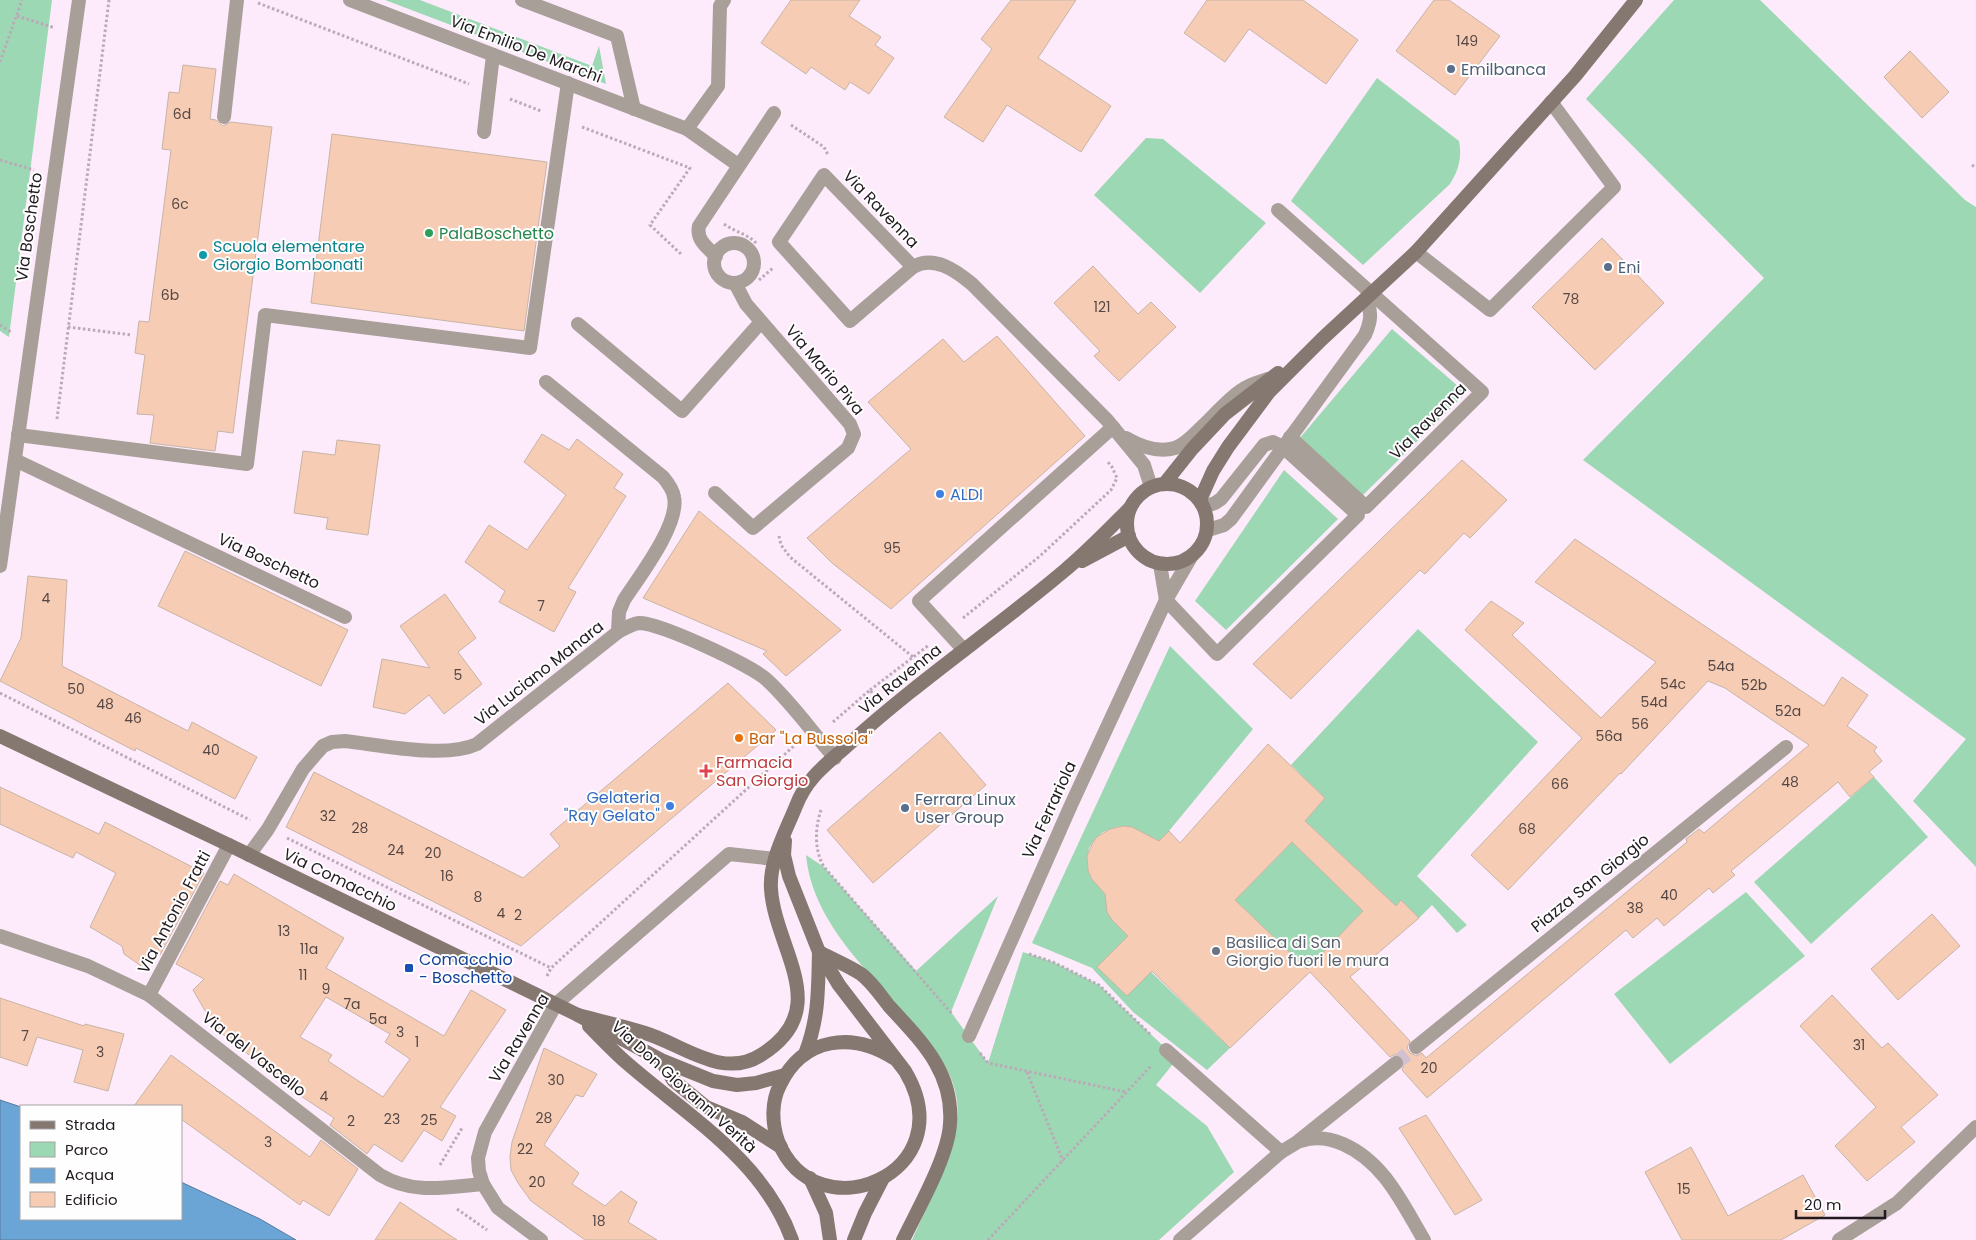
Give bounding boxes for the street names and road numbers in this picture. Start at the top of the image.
street label: Via Emilio De Marchi [447,9,605,89]
street label: Via Ravenna [838,165,924,253]
street label: Via Boschetto [10,171,48,283]
street label: Via Mario Piva [780,320,870,420]
street label: Via Ravenna [1384,377,1472,465]
street label: Via Boschetto [214,527,324,595]
street label: Via Luciano Manara [469,615,609,731]
street label: Via Ravenna [854,638,946,720]
street label: Via Ferrariola [1016,757,1082,863]
street label: Piazza San Giorgio [1526,828,1654,938]
street label: Via Comacchio [279,843,401,917]
street label: Via Antonio Fratti [132,847,216,977]
street label: Via Ravenna [483,989,555,1087]
street label: Via del Vascello [197,1006,311,1102]
street label: Via Don Giovanni Verità [606,1015,762,1159]

